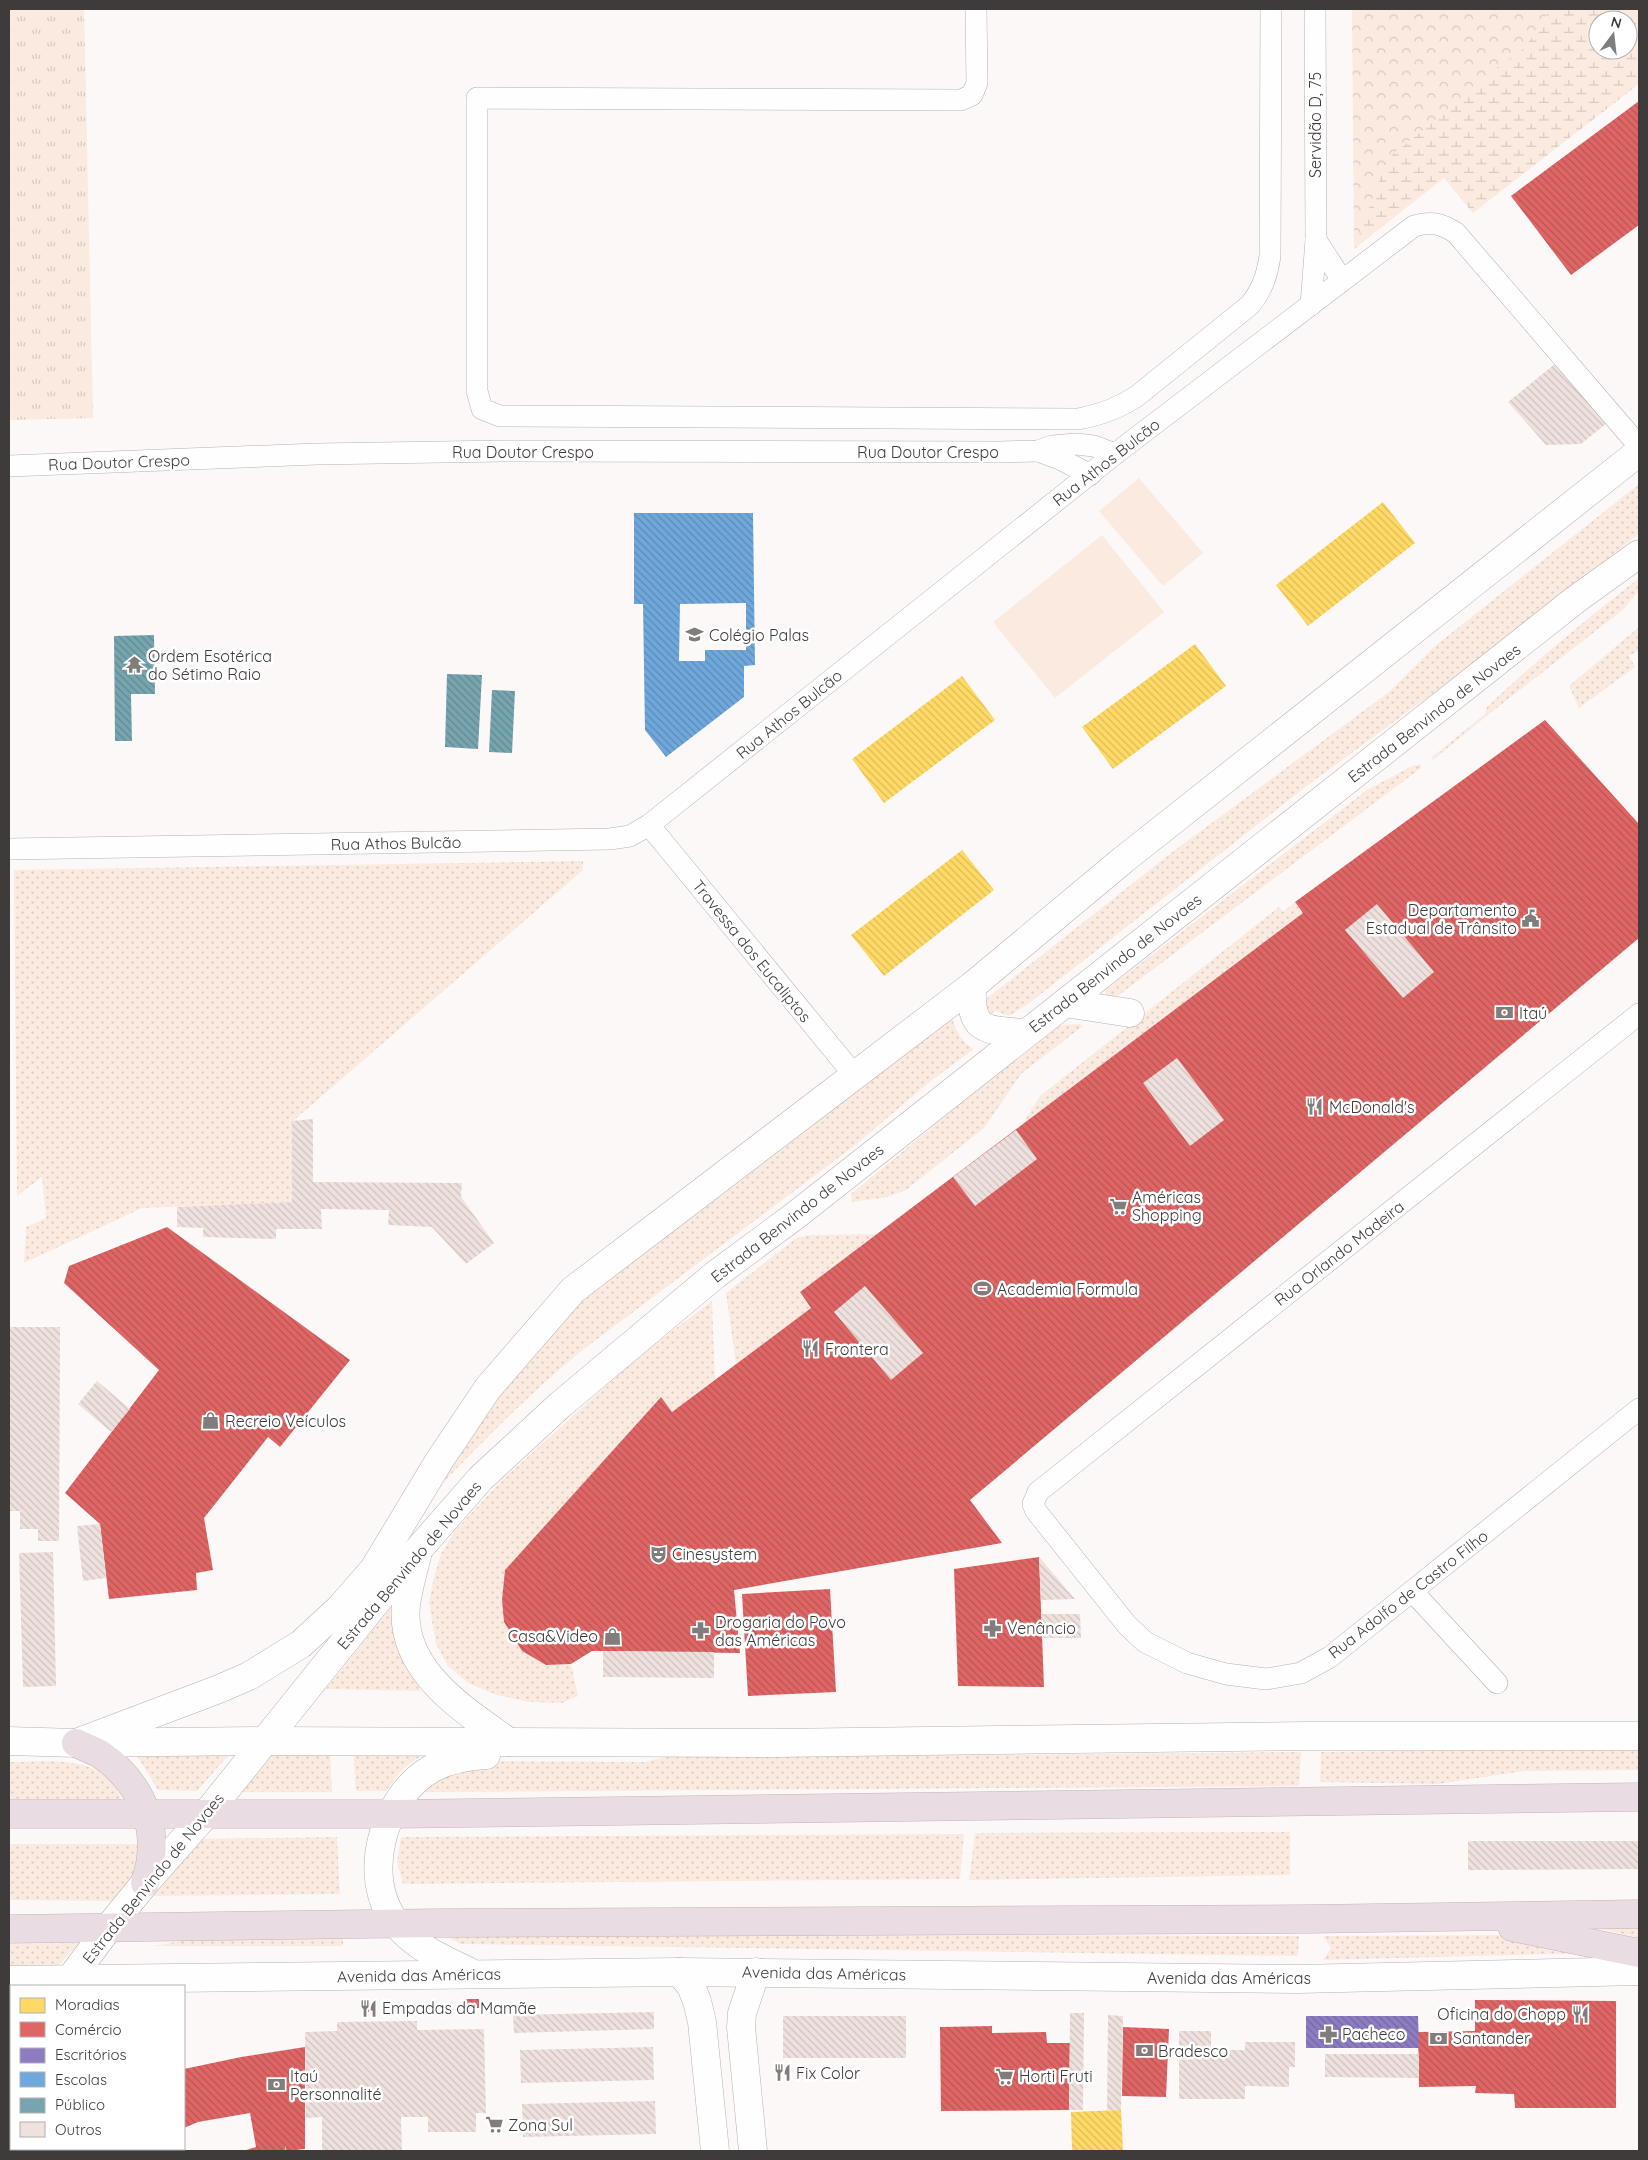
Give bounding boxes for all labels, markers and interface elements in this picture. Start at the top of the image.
north arrow [1588,10,1638,60]
text: N [1609,12,1624,32]
street label: Servidão D, 75 [1305,72,1325,178]
street label: Rua Athos Bulcão [1048,414,1164,510]
street label: Rua Doutor Crespo [452,442,594,462]
street label: Rua Doutor Crespo [857,442,999,462]
street label: Rua Doutor Crespo [48,450,190,474]
school or university icon: Colégio Palas [685,625,705,645]
place label: Colégio Palas [709,625,809,645]
street label: Estrada Benvindo de Novaes [1344,639,1524,787]
place label: Ordem Esotérica do Sétimo Raio [148,646,272,684]
temple icon: Ordem Esotérica do Sétimo Raio [124,655,144,675]
street label: Rua Athos Bulcão [732,665,846,763]
street label: Rua Athos Bulcão [330,832,462,854]
street label: Travessa dos Eucaliptos [688,876,816,1026]
street label: Estrada Benvindo de Novaes [1025,889,1205,1037]
place label: Departamento Estadual de Trânsito [1366,900,1517,938]
public building icon: Departamento Estadual de Trânsito [1521,909,1541,929]
bank icon: Itaú [1495,1003,1515,1023]
place label: Itaú [1519,1003,1547,1023]
restaurant icon: McDonald's [1305,1097,1325,1117]
place label: McDonald's [1329,1097,1415,1117]
street label: Estrada Benvindo de Novaes [707,1139,887,1287]
place label: Américas Shopping [1132,1187,1202,1225]
supermarket icon: Américas Shopping [1108,1196,1128,1216]
street label: Rua Orlando Madeira [1270,1196,1408,1310]
sports icon: Academia Formula [973,1279,993,1299]
place label: Academia Formula [997,1279,1138,1299]
restaurant icon: Frontera [801,1339,821,1359]
place label: Frontera [825,1339,889,1359]
shop icon: Recreio Veículos [201,1411,221,1431]
place label: Recreio Veículos [225,1411,346,1431]
street label: Estrada Benvindo de Novaes [333,1477,485,1653]
street label: Rua Adolfo de Castro Filho [1324,1525,1492,1663]
theatre icon: Cinesystem [648,1544,668,1564]
place label: Cinesystem [672,1544,757,1564]
place label: Drogaria do Povo das Américas [715,1612,846,1650]
pharmacy icon: Venâncio [983,1618,1003,1638]
place label: Venâncio [1007,1618,1076,1638]
pharmacy icon: Drogaria do Povo das Américas [691,1621,711,1641]
place label: Casa&Video [508,1626,598,1646]
shop icon: Casa&Video [602,1626,622,1646]
street label: Estrada Benvindo de Novaes [78,1789,228,1967]
street label: Avenida das Américas [742,1962,906,1984]
street label: Avenida das Américas [337,1964,501,1986]
street label: Avenida das Américas [1147,1968,1311,1988]
legend [10,1985,185,2150]
text: Moradias [55,1995,120,2014]
restaurant icon: Empadas da Mamãe [358,1998,378,2018]
place label: Empadas da Mamãe [382,1998,536,2018]
place label: Oficina do Chopp [1437,2004,1566,2024]
restaurant icon: Oficina do Chopp [1570,2004,1590,2024]
text: Comércio [55,2020,122,2039]
pharmacy icon: Pacheco [1318,2024,1338,2044]
place label: Pacheco [1342,2024,1406,2044]
bank icon: Santander [1429,2028,1449,2048]
place label: Santander [1453,2028,1530,2048]
bank icon: Bradesco [1134,2041,1154,2061]
place label: Bradesco [1158,2041,1228,2061]
text: Escritórios [55,2045,127,2064]
restaurant icon: Fix Color [772,2063,792,2083]
place label: Fix Color [796,2063,860,2083]
place label: Itaú Personnalité [290,2066,381,2104]
supermarket icon: Horti Fruti [995,2066,1015,2086]
place label: Horti Fruti [1019,2066,1093,2086]
text: Escolas [55,2070,107,2089]
bank icon: Itaú Personnalité [266,2075,286,2095]
text: Público [55,2095,105,2114]
supermarket icon: Zona Sul [484,2115,504,2135]
place label: Zona Sul [508,2115,573,2135]
text: Outros [55,2120,102,2139]

